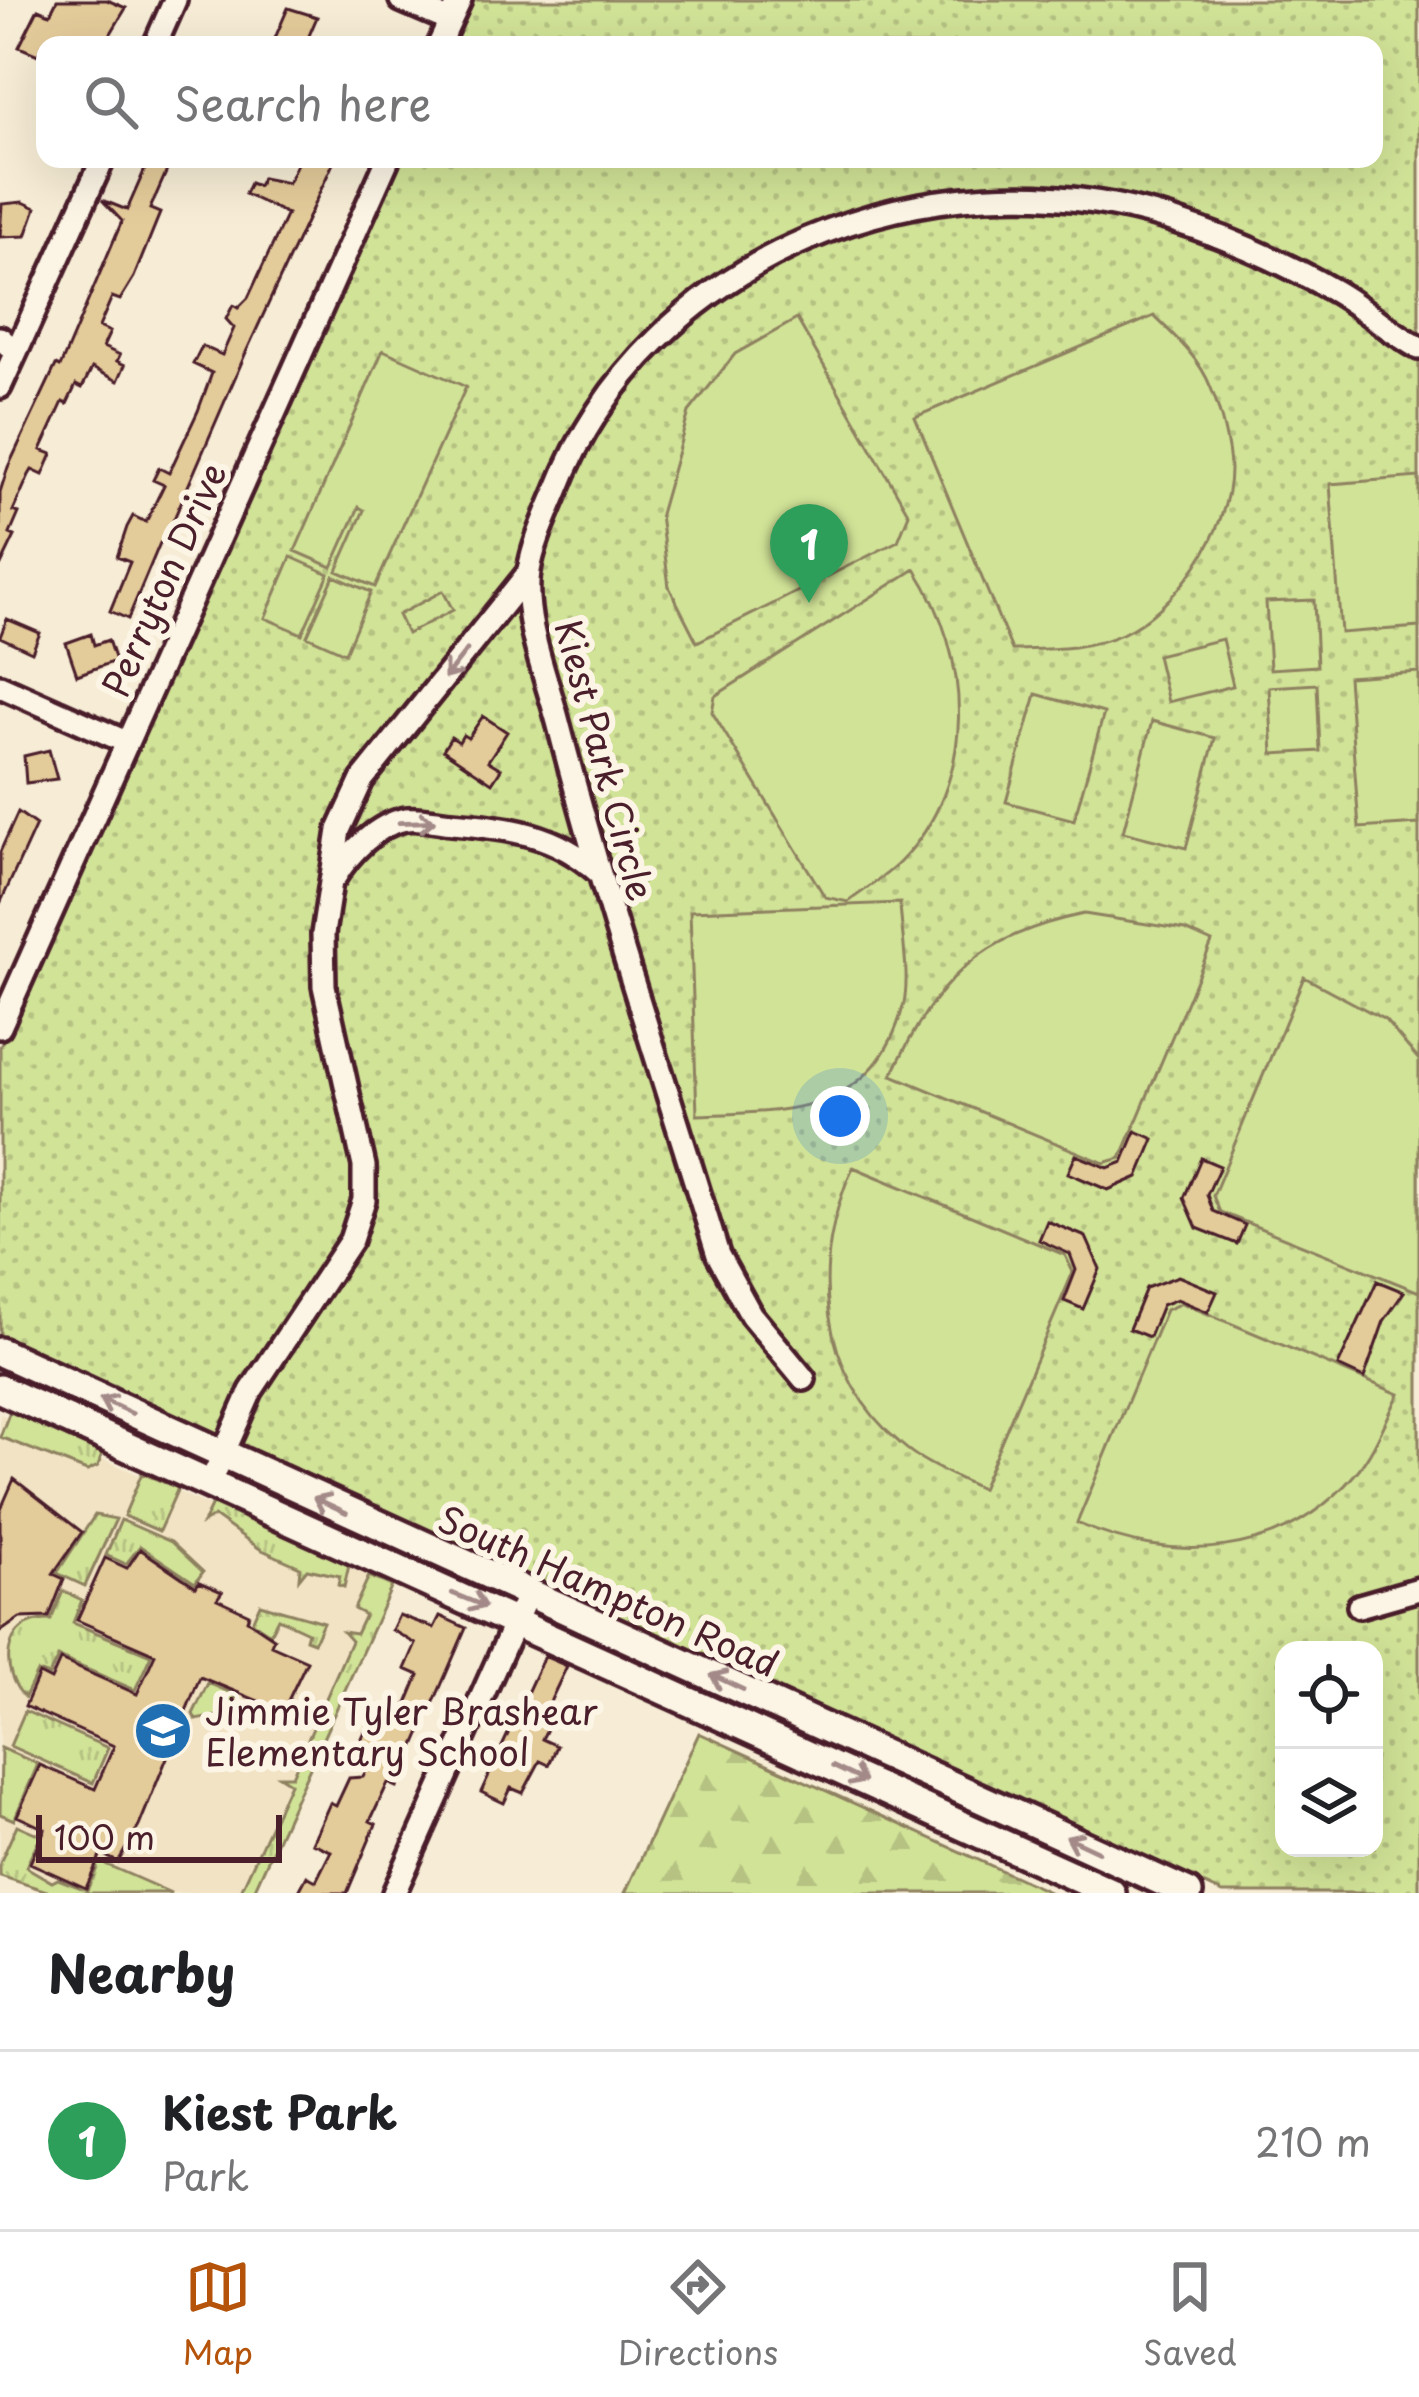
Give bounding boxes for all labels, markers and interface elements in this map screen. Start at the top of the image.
search box [36,36,1383,168]
text: Search here [174,68,431,136]
icon: search [78,69,144,135]
street label: Perryton Drive [87,453,239,705]
pin: 1 [770,504,848,603]
street label: Kiest Park Circle [543,614,669,906]
one-way arrow [443,647,470,679]
one-way arrow [396,811,435,834]
your location [810,1086,870,1146]
one-way arrow [99,1394,135,1416]
street label: South Hampton Road [430,1491,788,1689]
one-way arrow [313,1493,349,1515]
one-way arrow [450,1591,487,1612]
map controls [1275,1641,1383,1857]
button: locate [1275,1641,1383,1749]
one-way arrow [710,1669,746,1691]
place label: Jimmie Tyler Brashear Elementary School [205,1683,598,1778]
school or university icon: Jimmie Tyler Brashear Elementary School [132,1700,194,1762]
button: layers [1275,1749,1383,1857]
one-way arrow [830,1764,866,1786]
scale bar [36,1809,282,1862]
text: 100 m [54,1811,155,1861]
one-way arrow [1065,1832,1101,1854]
text: Nearby [48,1933,235,2010]
text: Kiest Park [162,2077,397,2145]
text: 1 [78,2111,96,2170]
text: 210 m [1255,2111,1371,2170]
text: Park [162,2145,249,2204]
tab: Map [182,2254,253,2376]
tab: Directions [618,2254,778,2376]
tab: Saved [1143,2254,1237,2376]

